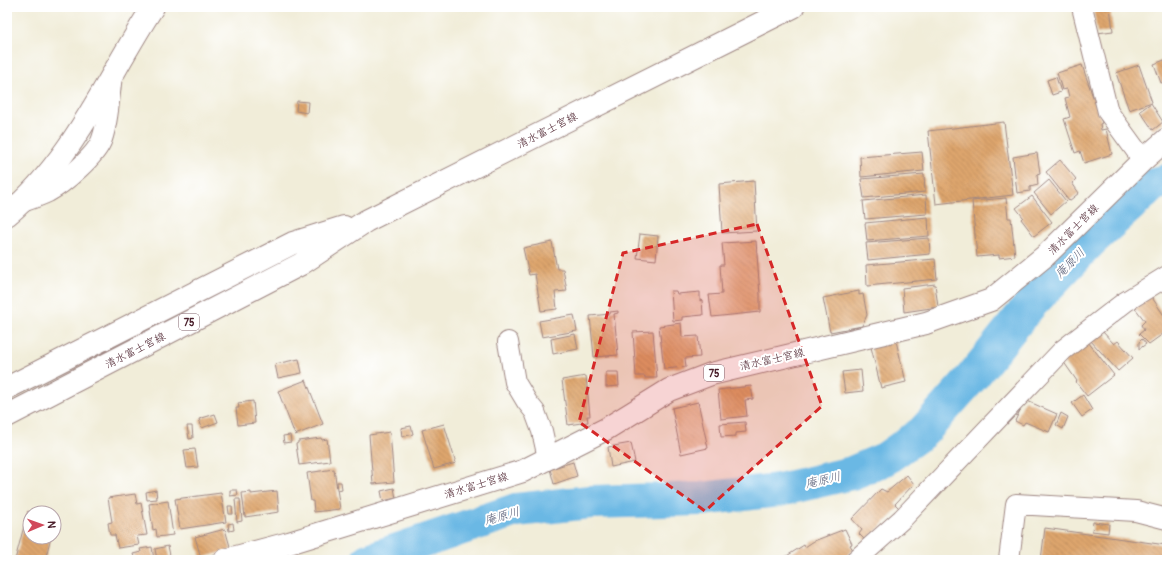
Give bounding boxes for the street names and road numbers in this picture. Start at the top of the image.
street label: 清水富士宮線 [515,110,580,151]
street label: 清水富士宮線 [1045,201,1101,257]
road number: 75 [179,314,199,330]
street label: 清水富士宮線 [103,330,168,371]
street label: 清水富士宮線 [738,346,806,373]
road number: 75 [704,365,724,381]
street label: 清水富士宮線 [443,470,510,501]

